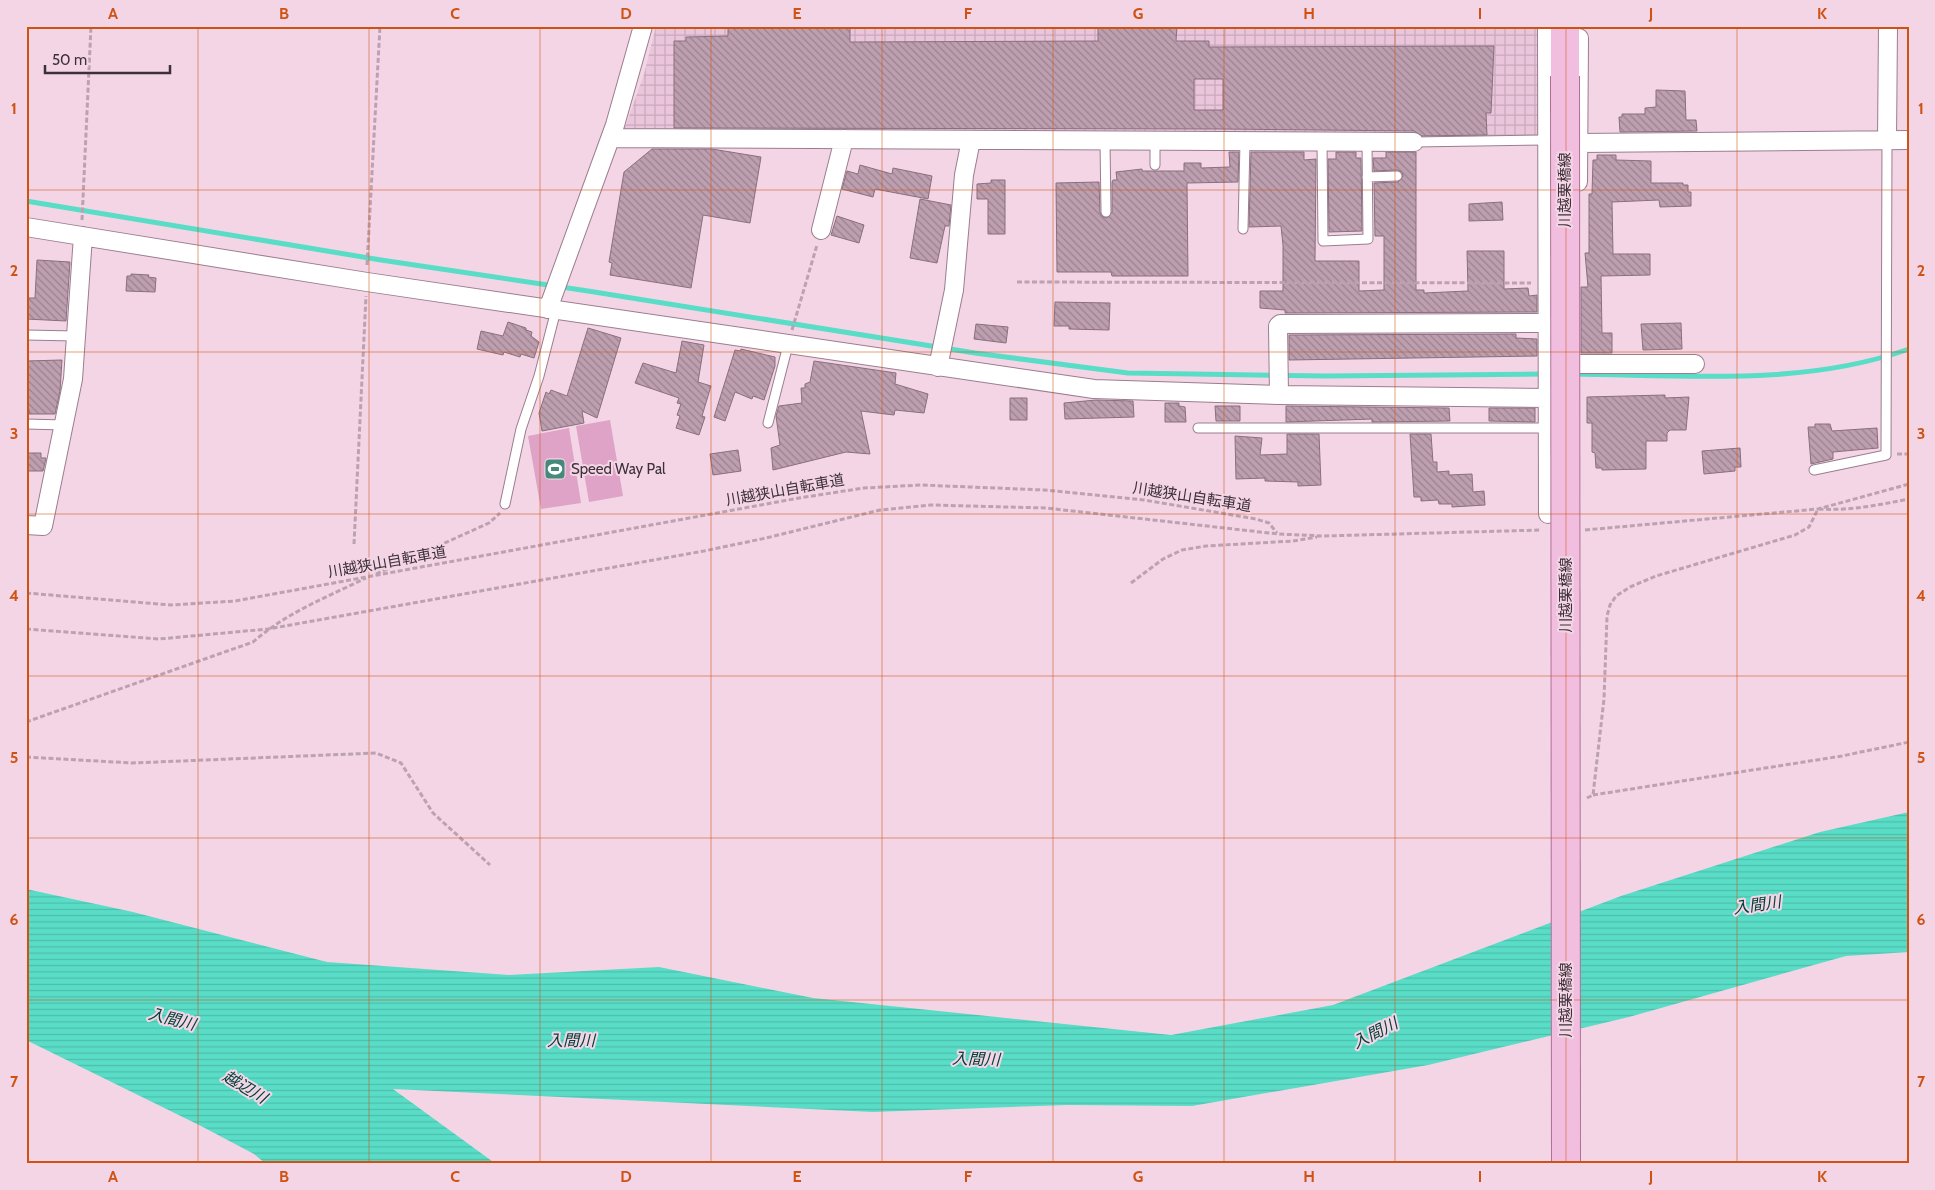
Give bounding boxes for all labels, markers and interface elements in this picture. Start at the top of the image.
text: A [108,4,118,23]
text: B [279,4,289,23]
text: C [450,4,460,23]
text: D [620,4,632,23]
text: E [792,4,802,23]
text: F [964,4,973,23]
text: G [1133,4,1143,23]
text: H [1303,4,1315,23]
text: I [1478,4,1482,23]
text: J [1648,4,1653,23]
text: K [1817,4,1827,23]
scale bar [45,42,170,74]
text: 50 m [52,51,87,69]
text: 1 [11,99,17,118]
text: 1 [1918,99,1924,118]
street label: 川越栗橋線 [1556,152,1574,228]
text: 2 [10,261,18,280]
text: 2 [1917,261,1925,280]
text: 3 [10,424,18,443]
text: 3 [1917,424,1925,443]
sports icon: Speed Way Pal [543,457,567,481]
place label: Speed Way Pal [571,460,666,478]
street label: 川越狭山自転車道 [724,471,846,509]
street label: 川越狭山自転車道 [1131,479,1253,515]
street label: 川越狭山自転車道 [326,543,448,581]
street label: 川越栗橋線 [1557,557,1575,633]
text: 4 [9,586,19,605]
text: 4 [1916,586,1926,605]
text: 5 [10,748,18,767]
text: 5 [1917,748,1925,767]
water label: 入間川 [1732,892,1784,918]
text: 6 [10,910,19,929]
text: 6 [1917,910,1926,929]
street label: 川越栗橋線 [1557,962,1575,1038]
water label: 入間川 [146,1004,200,1035]
water label: 入間川 [1349,1013,1402,1052]
water label: 入間川 [547,1031,597,1050]
water label: 入間川 [952,1049,1002,1069]
water label: 越辺川 [220,1066,272,1109]
text: 7 [10,1072,19,1091]
text: 7 [1917,1072,1926,1091]
text: A [108,1167,118,1186]
text: B [279,1167,289,1186]
text: C [450,1167,460,1186]
text: D [620,1167,632,1186]
text: E [792,1167,802,1186]
text: F [964,1167,973,1186]
text: G [1133,1167,1143,1186]
text: H [1303,1167,1315,1186]
text: I [1478,1167,1482,1186]
text: J [1648,1167,1653,1186]
text: K [1817,1167,1827,1186]

